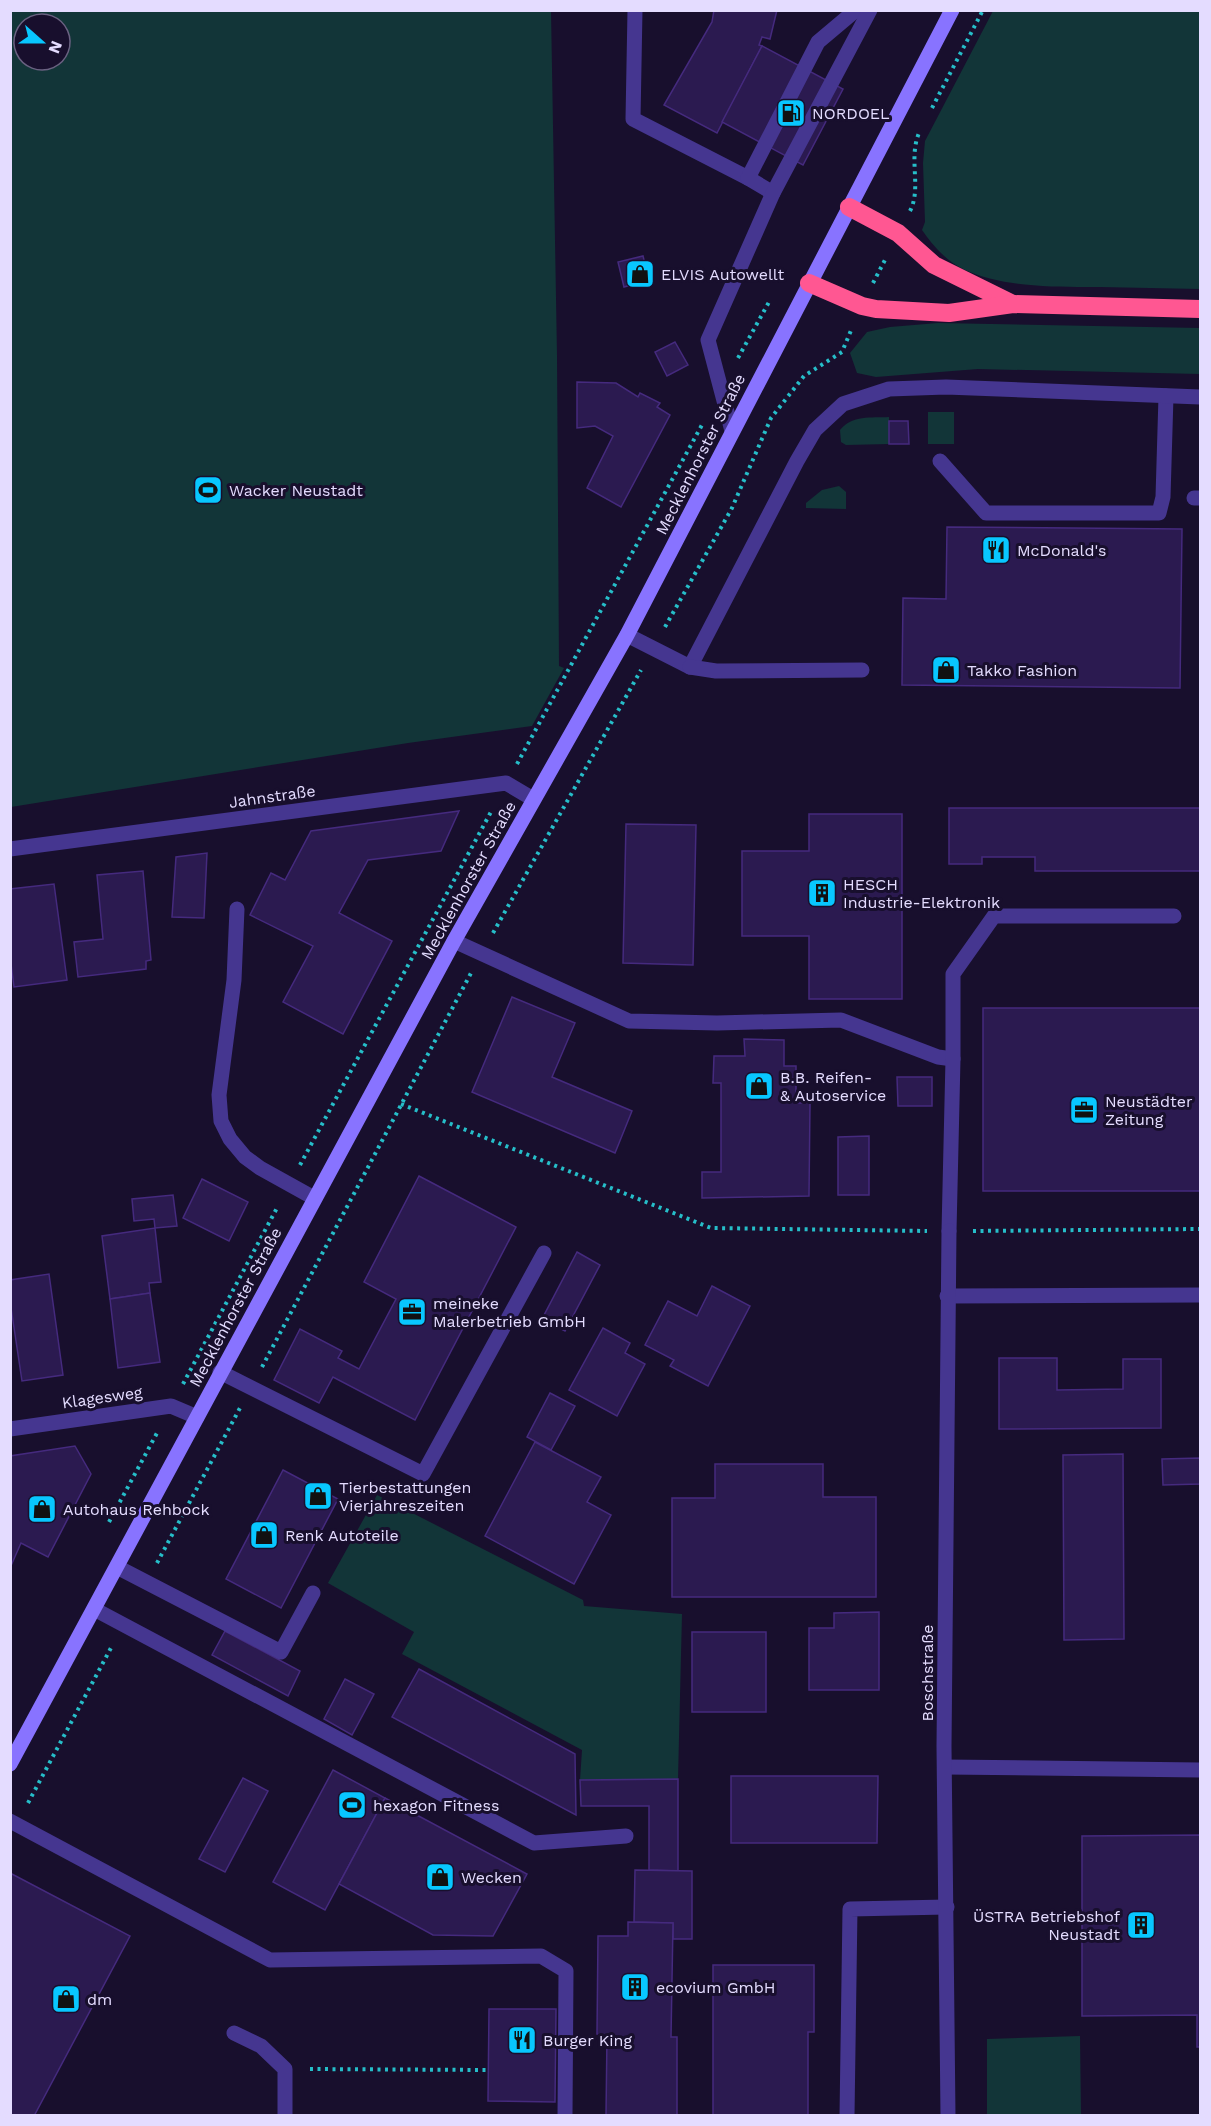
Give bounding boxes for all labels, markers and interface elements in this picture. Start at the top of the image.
north arrow [12,12,72,72]
text: N [45,38,67,56]
fuel station icon: NORDOEL [775,97,807,129]
place label: NORDOEL [812,104,890,123]
shop icon: ELVIS Autowellt [624,258,656,290]
place label: ELVIS Autowellt [661,265,784,284]
street label: Mecklenhorster Straße [652,371,749,538]
sports icon: Wacker Neustadt [192,474,224,506]
place label: Wacker Neustadt [229,481,363,500]
restaurant icon: McDonald's [980,534,1012,566]
place label: McDonald's [1017,541,1107,560]
shop icon: Takko Fashion [930,654,962,686]
place label: Takko Fashion [967,661,1077,680]
street label: Jahnstraße [228,781,317,812]
street label: Mecklenhorster Straße [417,798,520,963]
place label: HESCH Industrie-Elektronik [843,875,1000,912]
building icon: HESCH Industrie-Elektronik [806,877,838,909]
place label: B.B. Reifen- & Autoservice [780,1068,886,1105]
shop icon: B.B. Reifen- & Autoservice [743,1070,775,1102]
place label: Neustädter Zeitung [1105,1092,1193,1129]
office icon: Neustädter Zeitung [1068,1094,1100,1126]
street label: Mecklenhorster Straße [185,1224,286,1390]
place label: meineke Malerbetrieb GmbH [433,1294,586,1331]
office icon: meineke Malerbetrieb GmbH [396,1296,428,1328]
street label: Klagesweg [61,1382,144,1413]
place label: Tierbestattungen Vierjahreszeiten [339,1478,471,1515]
shop icon: Tierbestattungen Vierjahreszeiten [302,1480,334,1512]
shop icon: Autohaus Rehbock [26,1493,58,1525]
place label: Autohaus Rehbock [63,1500,209,1519]
shop icon: Renk Autoteile [248,1519,280,1551]
place label: Renk Autoteile [285,1526,399,1545]
street label: Boschstraße [918,1625,937,1721]
sports icon: hexagon Fitness [336,1789,368,1821]
place label: hexagon Fitness [373,1796,499,1815]
shop icon: Wecken [424,1861,456,1893]
place label: Wecken [461,1868,522,1887]
place label: ÜSTRA Betriebshof Neustadt [973,1907,1121,1944]
building icon: ÜSTRA Betriebshof Neustadt [1125,1909,1157,1941]
building icon: ecovium GmbH [619,1971,651,2003]
place label: ecovium GmbH [656,1978,775,1997]
shop icon: dm [50,1983,82,2015]
place label: dm [87,1990,112,2009]
restaurant icon: Burger King [506,2024,538,2056]
place label: Burger King [543,2031,632,2050]

